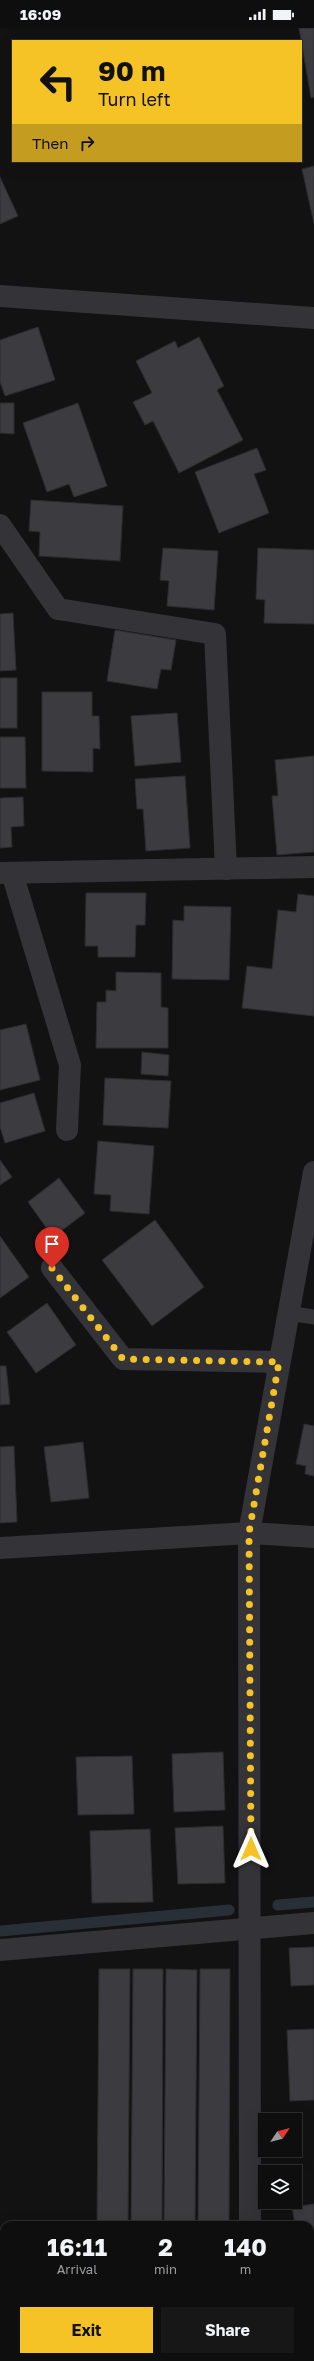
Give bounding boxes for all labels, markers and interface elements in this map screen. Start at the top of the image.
text: 16:09 [20,5,61,23]
text: 90 m [98,54,165,87]
icon: left [32,56,84,108]
text: Turn left [98,88,171,110]
icon: right [76,132,98,154]
text: Then [32,134,68,152]
pin [35,1227,69,1268]
icon: arrive [41,1233,63,1255]
position arrow [230,1828,272,1870]
north arrow [258,2113,302,2157]
map controls [258,2113,302,2209]
button: layers [258,2165,302,2209]
text: 16:11 [47,2232,107,2261]
text: 2 [158,2232,173,2261]
text: 140 [224,2232,267,2261]
text: Arrival [57,2261,97,2277]
text: min [154,2261,177,2277]
text: m [240,2261,251,2277]
button: Exit [20,2307,153,2353]
button: Share [161,2307,294,2353]

